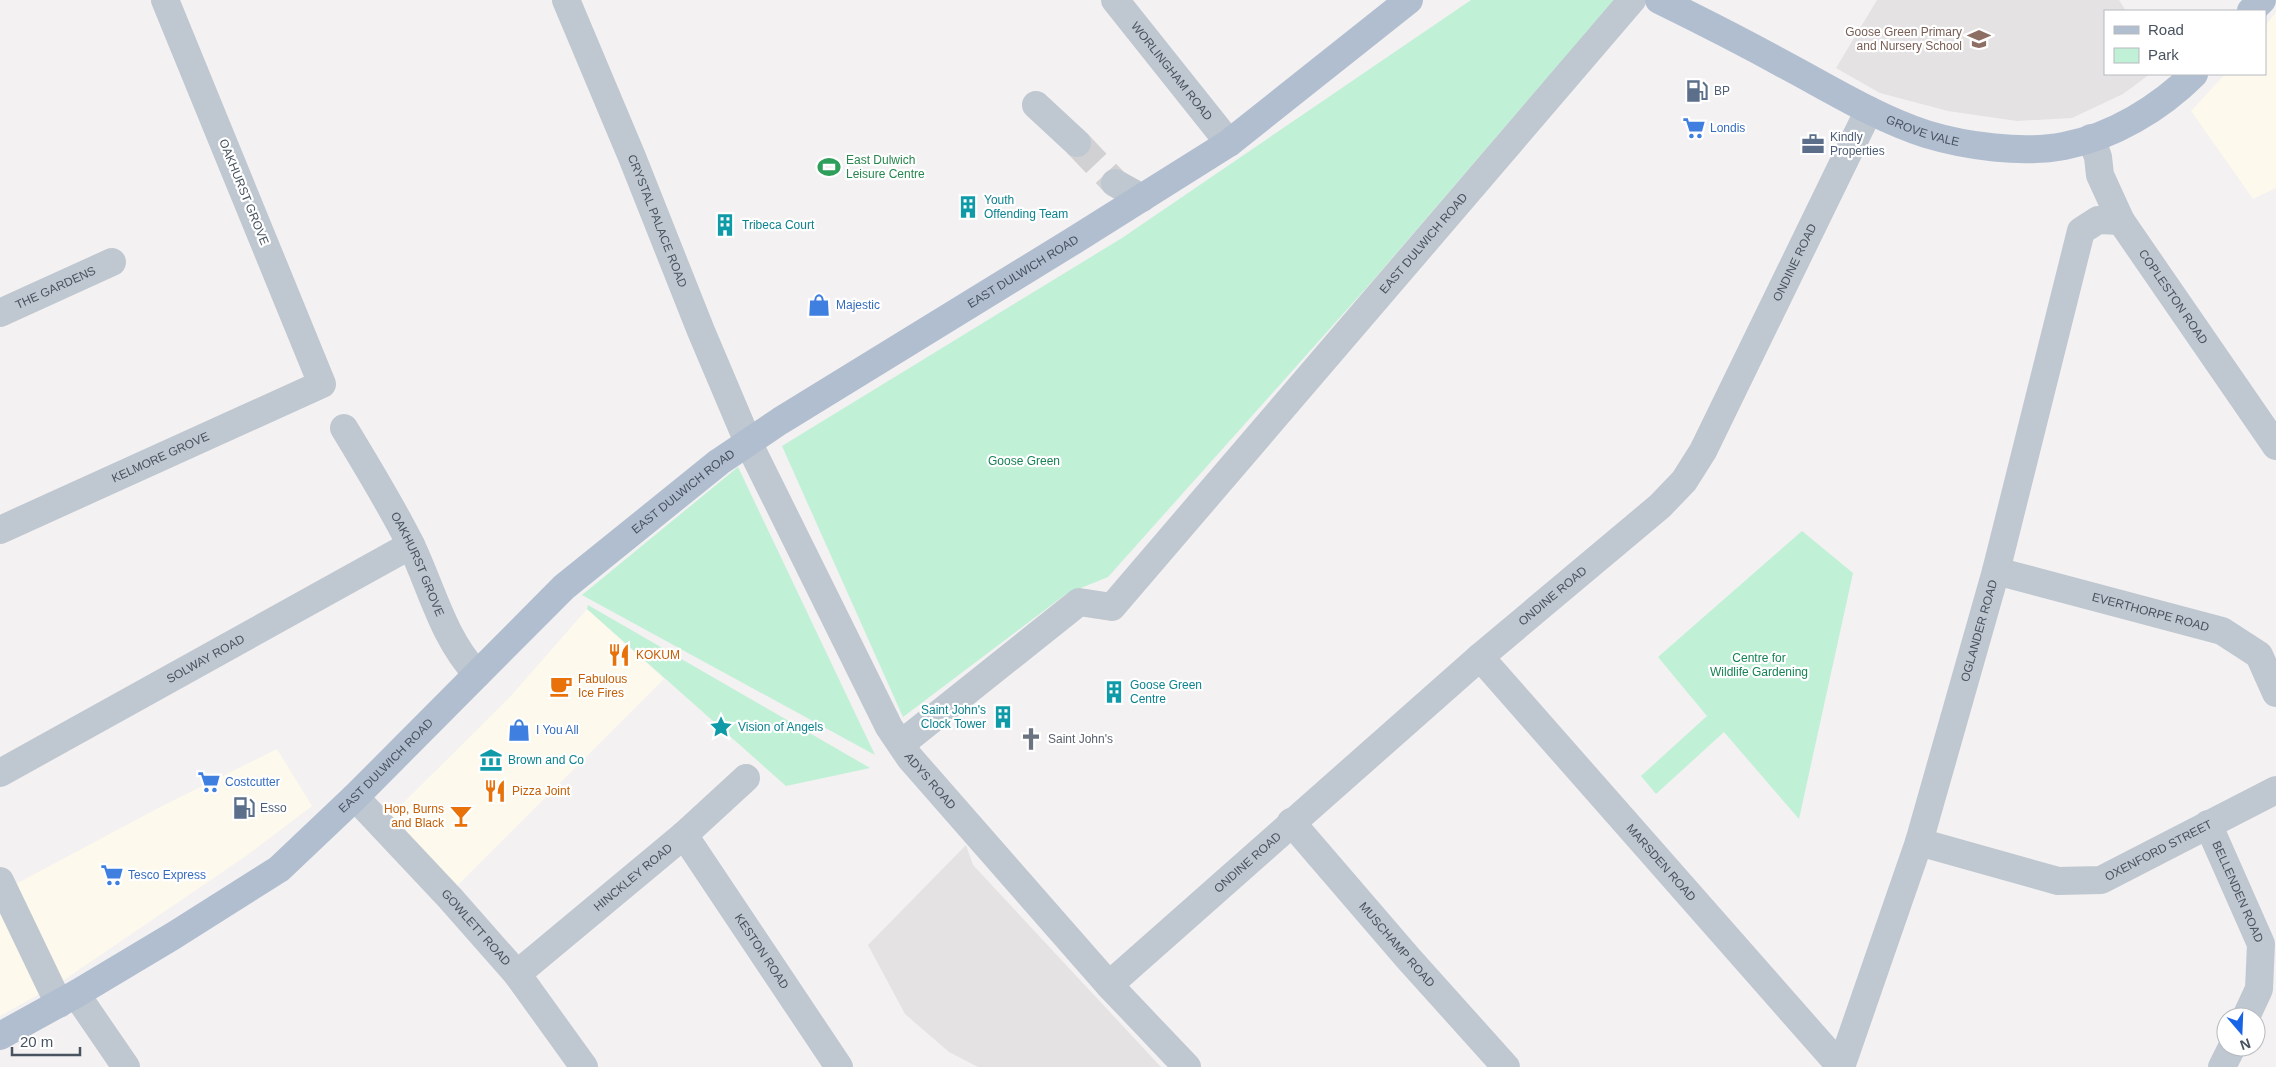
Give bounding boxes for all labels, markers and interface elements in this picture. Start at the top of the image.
legend [2104,10,2266,75]
street label: WORLINGHAM ROAD [1128,19,1215,124]
text: Road [2148,21,2184,38]
place label: Goose Green Primary and Nursery School [1845,25,1962,53]
school or university icon: Goose Green Primary and Nursery School [1966,26,1992,52]
text: Park [2148,46,2179,63]
fuel station icon: BP [1684,78,1710,104]
place label: BP [1714,84,1730,98]
street label: GROVE VALE [1884,112,1961,149]
supermarket icon: Londis [1681,115,1707,141]
place label: Londis [1710,121,1745,135]
place label: Kindly Properties [1830,130,1885,158]
office icon: Kindly Properties [1800,131,1826,157]
street label: OAKHURST GROVE [216,137,272,247]
street label: CRYSTAL PALACE ROAD [625,152,690,290]
place label: East Dulwich Leisure Centre [846,153,925,181]
sports icon: East Dulwich Leisure Centre [816,154,842,180]
street label: EAST DULWICH ROAD [1377,190,1471,296]
place label: Youth Offending Team [984,193,1068,221]
building icon: Youth Offending Team [955,194,981,220]
building icon: Tribeca Court [712,212,738,238]
place label: Tribeca Court [742,218,815,232]
street label: ONDINE ROAD [1770,221,1820,304]
street label: EAST DULWICH ROAD [965,232,1081,311]
street label: COPLESTON ROAD [2136,247,2211,347]
street label: THE GARDENS [13,263,98,312]
shop icon: Majestic [806,292,832,318]
place label: Majestic [836,298,880,312]
street label: KELMORE GROVE [109,429,211,485]
street label: EAST DULWICH ROAD [629,446,738,537]
park label: Goose Green [988,454,1060,468]
street label: OAKHURST GROVE [388,509,447,619]
street label: ONDINE ROAD [1516,563,1590,629]
street label: OGLANDER ROAD [1958,578,2000,683]
street label: EVERTHORPE ROAD [2091,590,2211,634]
street label: SOLWAY ROAD [164,632,247,686]
restaurant icon: KOKUM [606,642,632,668]
place label: KOKUM [636,648,680,662]
park label: Centre for Wildlife Gardening [1710,651,1808,679]
place label: Fabulous Ice Fires [578,672,627,700]
cafe icon: Fabulous Ice Fires [548,673,574,699]
place label: Goose Green Centre [1130,678,1202,706]
building icon: Goose Green Centre [1101,679,1127,705]
place label: Saint John's Clock Tower [921,703,986,731]
building icon: Saint John's Clock Tower [990,704,1016,730]
place icon: Vision of Angels [708,714,734,740]
street label: EAST DULWICH ROAD [336,715,436,816]
shop icon: I You All [506,717,532,743]
place label: Vision of Angels [738,720,823,734]
place label: I You All [536,723,579,737]
church icon: Saint John's [1018,726,1044,752]
place label: Saint John's [1048,732,1113,746]
museum icon: Brown and Co [478,747,504,773]
street label: ADYS ROAD [901,750,959,812]
place label: Brown and Co [508,753,584,767]
supermarket icon: Costcutter [196,769,222,795]
place label: Costcutter [225,775,280,789]
restaurant icon: Pizza Joint [482,778,508,804]
place label: Pizza Joint [512,784,571,798]
fuel station icon: Esso [231,795,257,821]
place label: Esso [260,801,287,815]
place label: Hop, Burns and Black [384,802,445,830]
bar icon: Hop, Burns and Black [448,803,474,829]
street label: OXENFORD STREET [2102,817,2215,884]
street label: MARSDEN ROAD [1623,821,1699,904]
street label: ONDINE ROAD [1211,829,1284,896]
street label: BELLENDEN ROAD [2209,839,2267,945]
street label: HINCKLEY ROAD [591,840,675,914]
supermarket icon: Tesco Express [99,862,125,888]
place label: Tesco Express [128,868,206,882]
street label: GOWLETT ROAD [439,886,514,969]
street label: MUSCHAMP ROAD [1356,899,1438,990]
street label: KESTON ROAD [732,911,792,992]
north arrow [2216,1007,2266,1057]
scale bar [12,1024,80,1056]
text: 20 m [20,1033,53,1050]
text: N [2238,1035,2253,1054]

